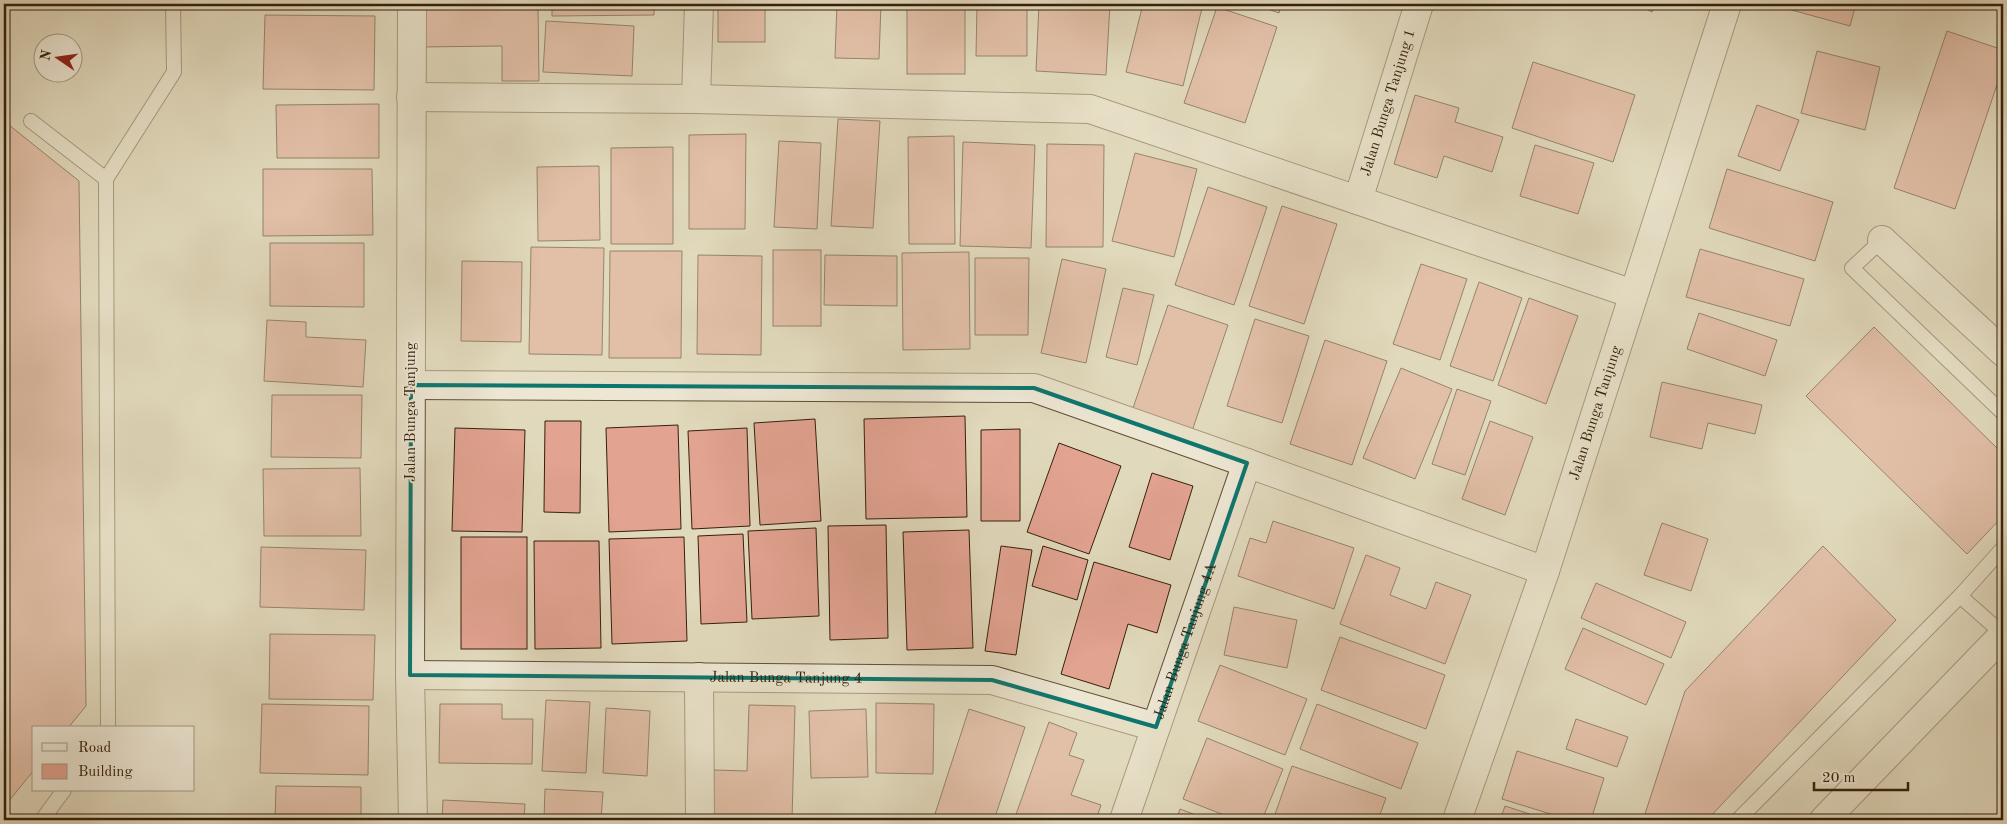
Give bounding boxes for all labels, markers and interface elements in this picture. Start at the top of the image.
street label: Jalan Bunga Tanjung 1 [1358,27,1418,178]
north arrow [32,32,82,82]
text: N [38,48,54,62]
street label: Jalan Bunga Tanjung [404,342,419,482]
street label: Jalan Bunga Tanjung [1567,344,1624,482]
street label: Jalan Bunga Tanjung 4A [1152,561,1220,721]
street label: Jalan Bunga Tanjung 4 [709,670,863,686]
legend [32,726,195,792]
text: Road [78,741,112,756]
scale bar [1814,759,1908,791]
text: Building [78,765,133,780]
text: 20 m [1822,771,1856,786]

